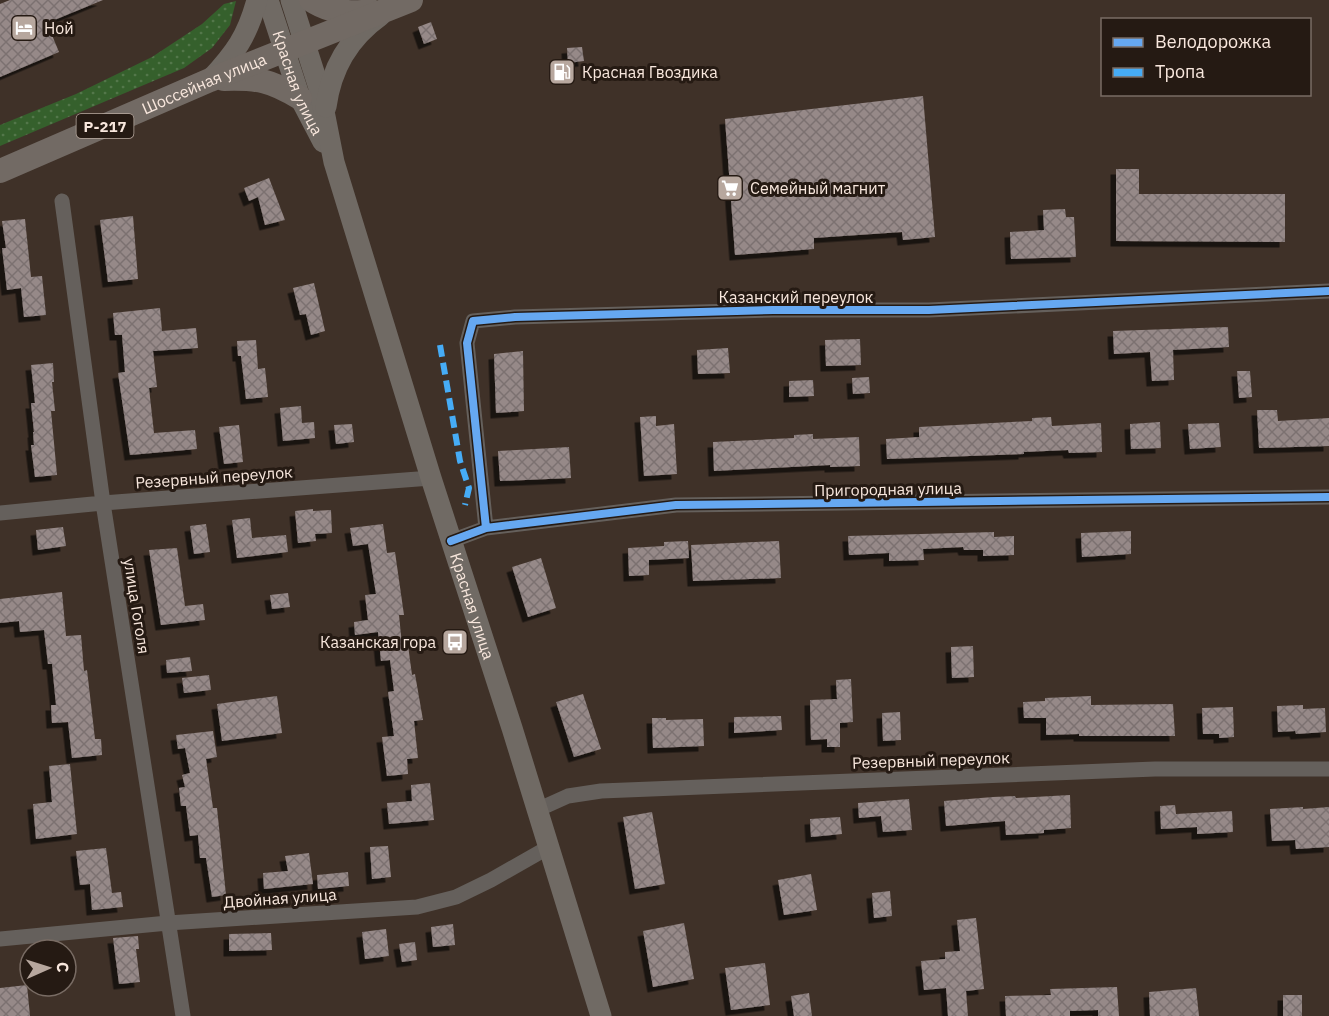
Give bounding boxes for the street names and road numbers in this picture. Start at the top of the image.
street label: Красная улица [269,28,328,139]
street label: Шоссейная улица [139,48,270,118]
road number: Р-217 [76,114,134,138]
street label: Казанский переулок [719,287,874,307]
street label: Резервный переулок [135,462,294,492]
street label: Пригородная улица [814,478,962,500]
street label: Красная улица [446,550,499,662]
street label: улица Гоголя [120,557,154,655]
street label: Резервный переулок [852,747,1010,773]
street label: Двойная улица [223,884,338,912]

